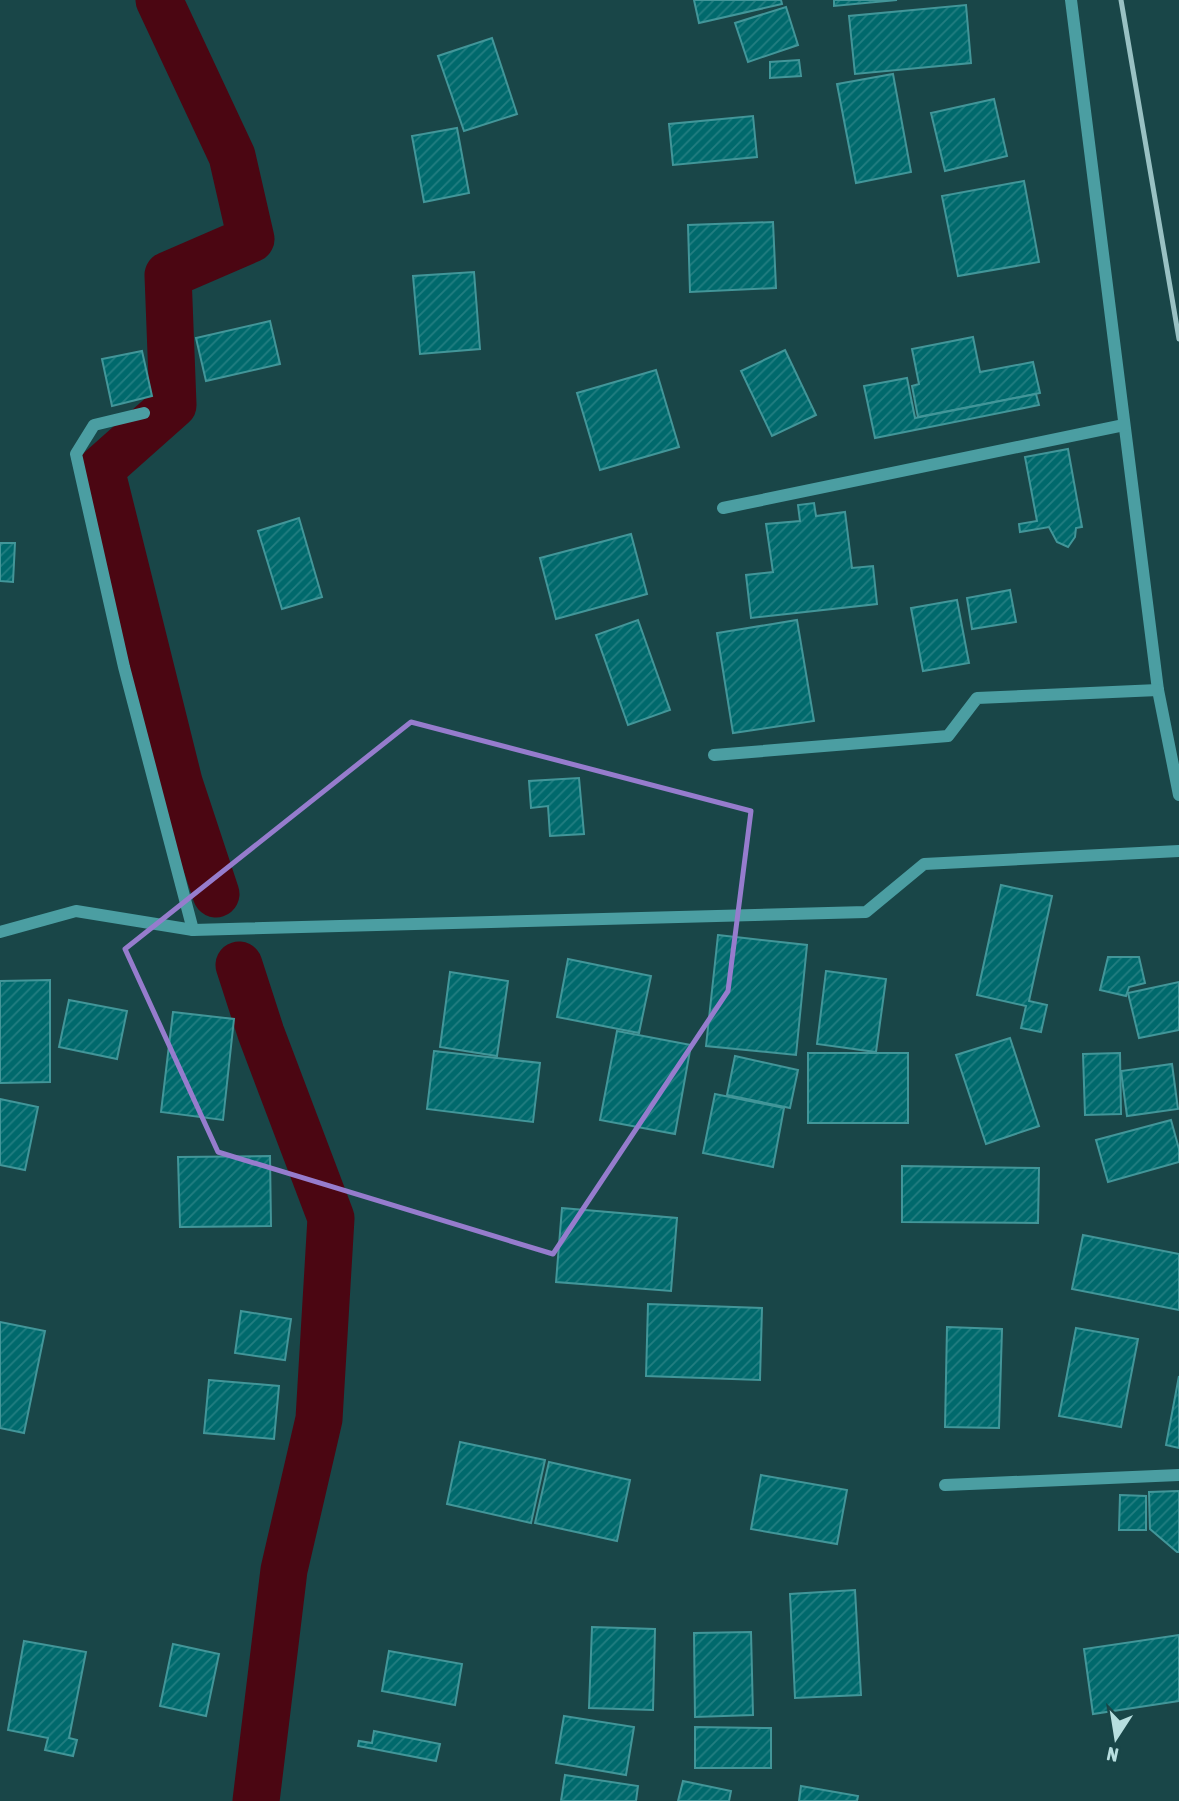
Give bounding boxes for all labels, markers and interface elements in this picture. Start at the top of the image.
north arrow [1081,1703,1151,1773]
text: N [1105,1743,1120,1767]

